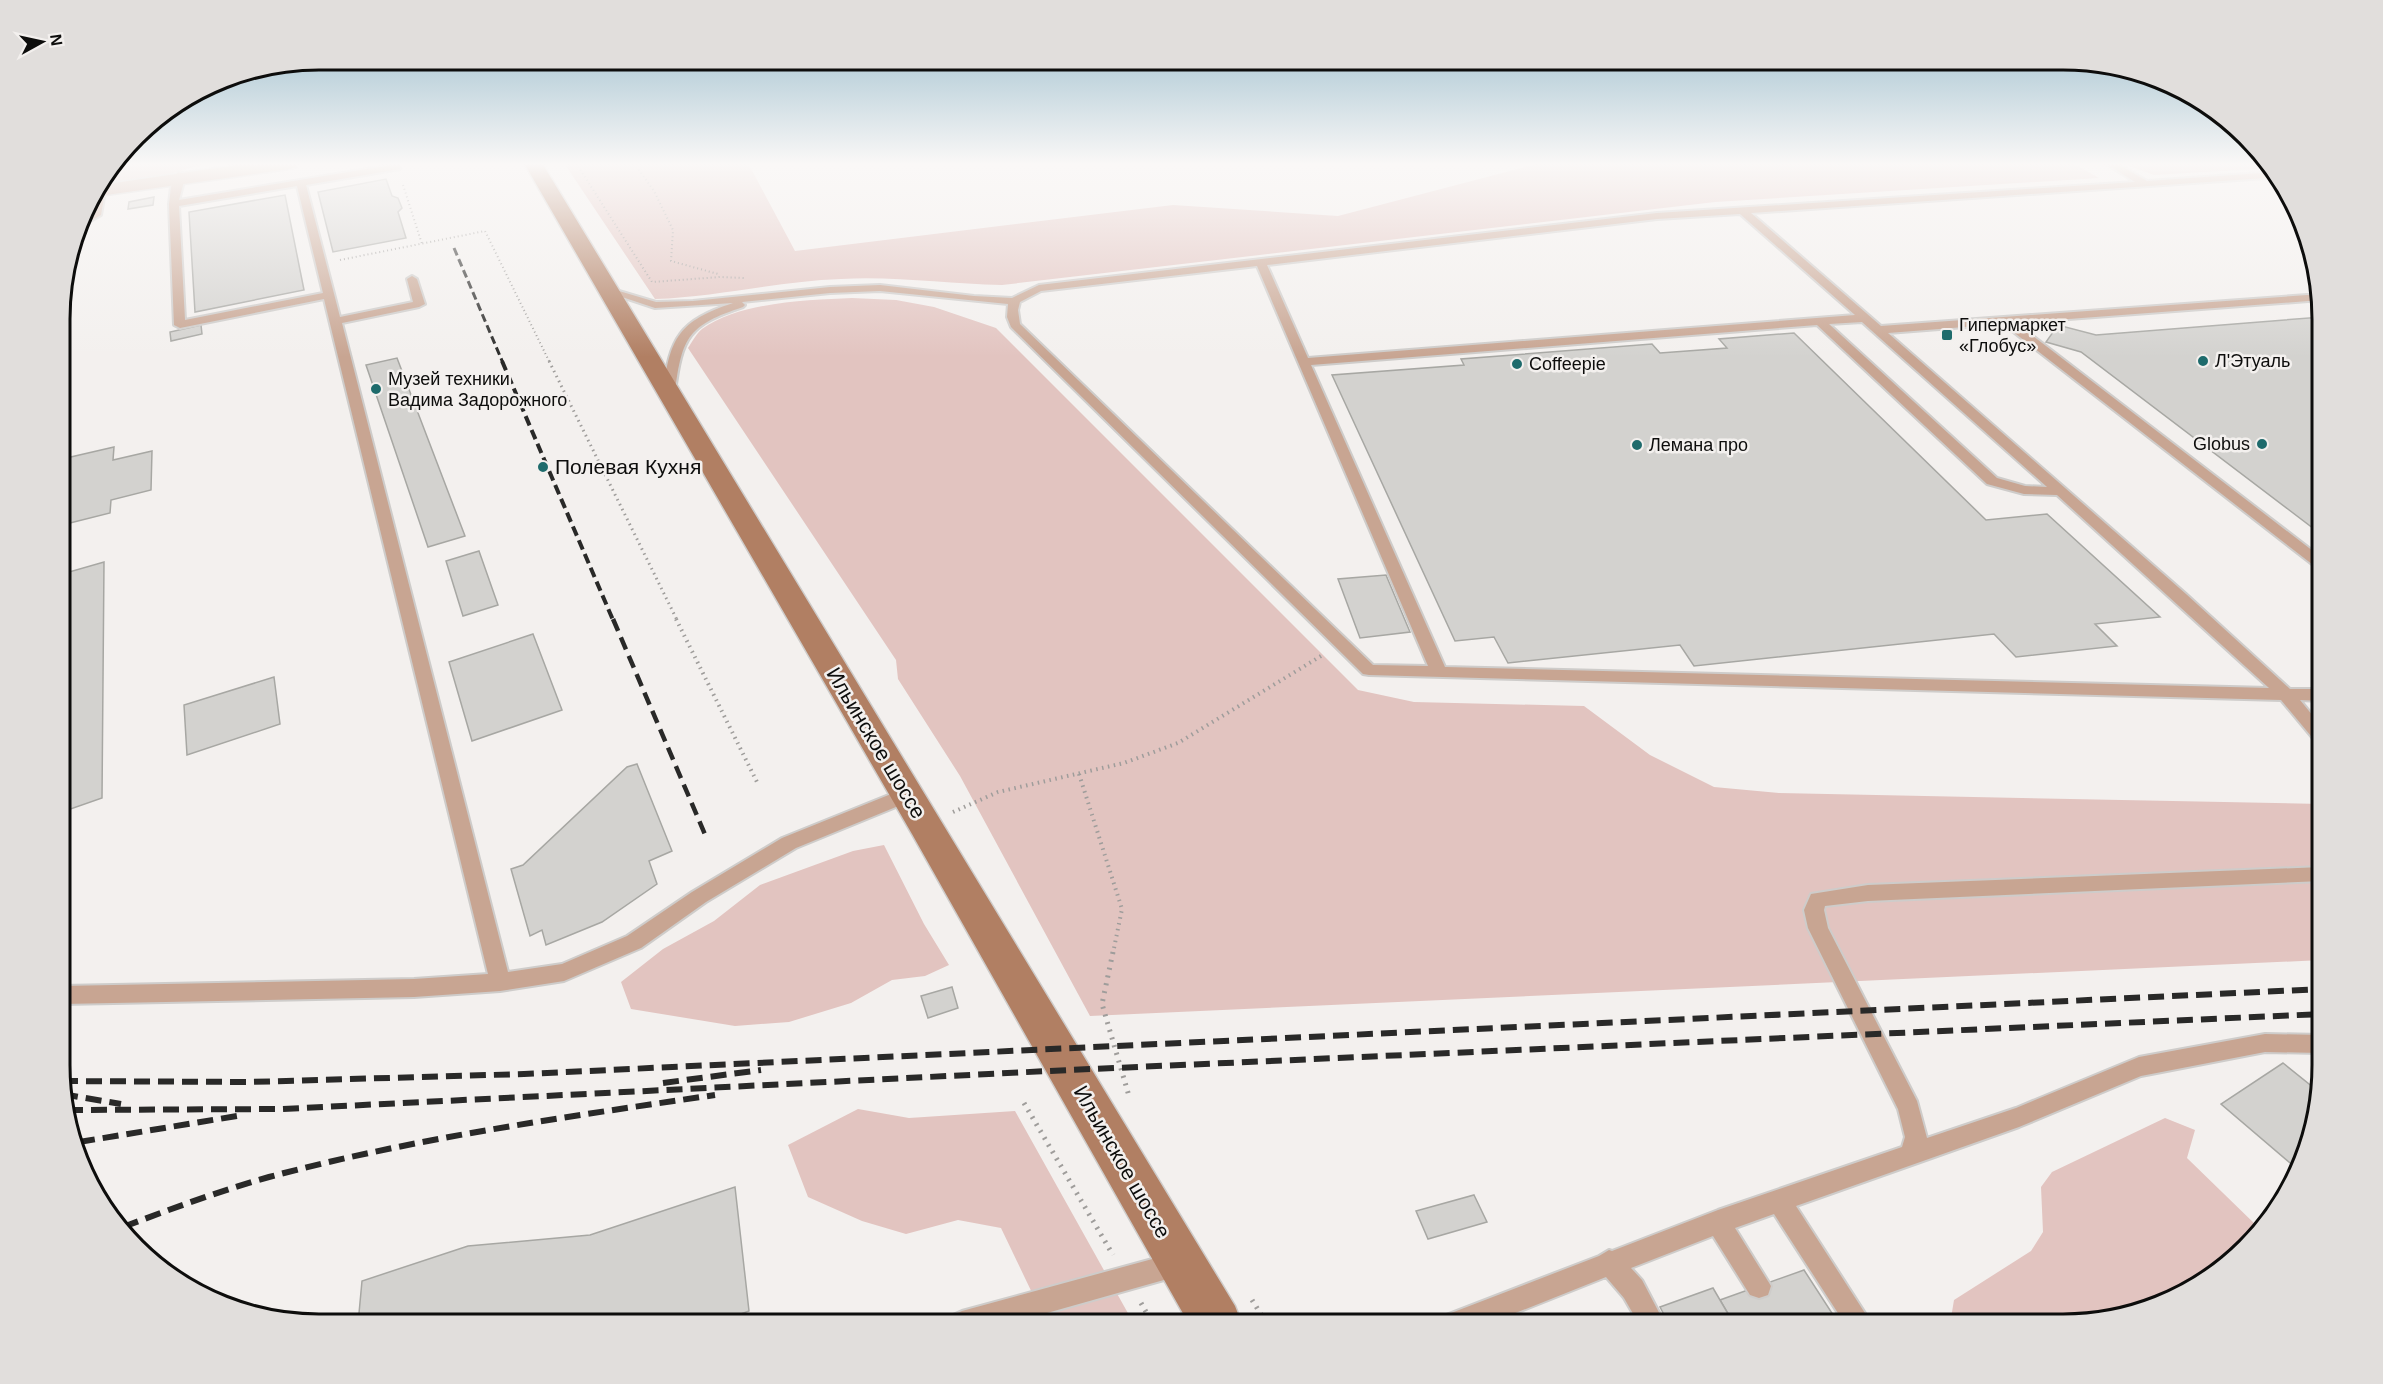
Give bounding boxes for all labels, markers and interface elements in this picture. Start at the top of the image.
north arrow [12,12,72,72]
text: N [47,33,66,47]
place label: Гипермаркет «Глобус» [1959,315,2066,356]
marker: Гипермаркет «Глобус» [1940,328,1954,342]
place label: Л'Этуаль [2215,351,2290,371]
place label: Coffeepie [1529,354,1606,374]
marker: Л'Этуаль [2196,354,2210,368]
marker: Coffeepie [1510,357,1524,371]
place label: Музей техники Вадима Задорожного [388,369,567,410]
marker: Музей техники Вадима Задорожного [369,382,383,396]
place label: Globus [2193,434,2250,454]
place label: Лемана про [1649,435,1748,455]
marker: Globus [2255,437,2269,451]
marker: Лемана про [1630,438,1644,452]
place label: Полевая Кухня [555,455,701,478]
marker: Полевая Кухня [536,460,550,474]
street label: Ильинское шоссе [822,663,931,822]
street label: Ильинское шоссе [1069,1082,1175,1242]

